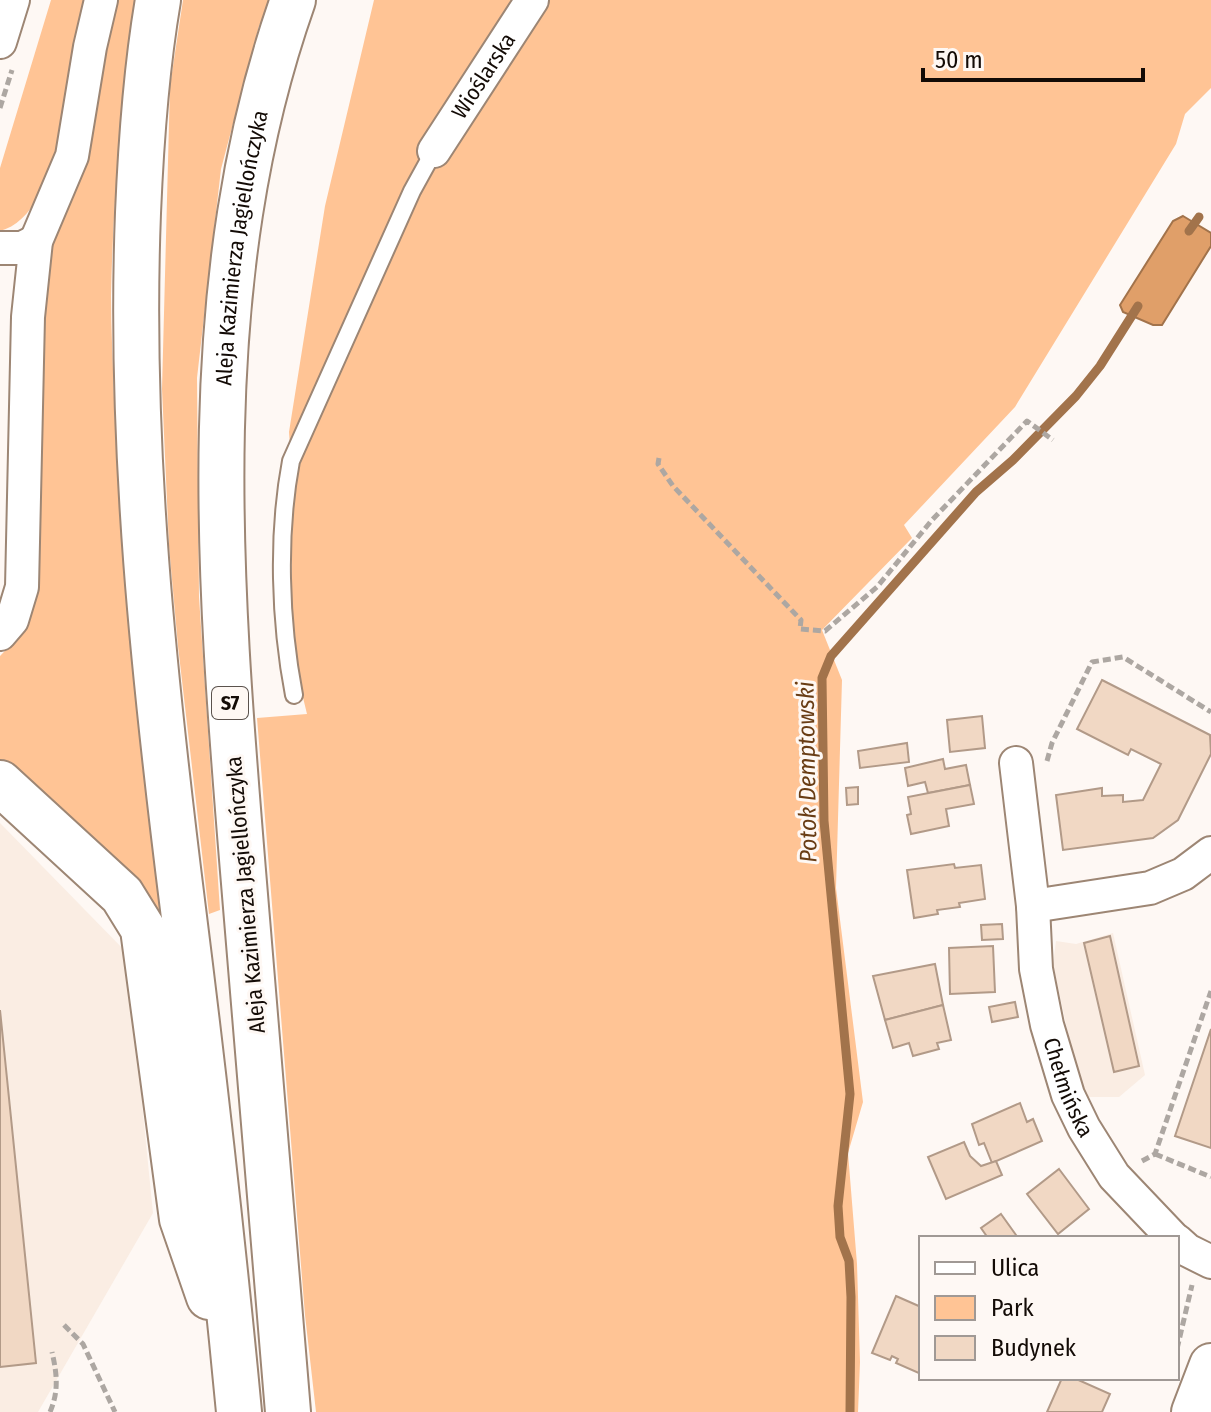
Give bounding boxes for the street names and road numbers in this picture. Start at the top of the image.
street label: Wioślarska [446,28,521,124]
street label: Aleja Kazimierza Jagiellończyka [210,107,274,386]
road number: S7 [212,687,248,719]
street label: Aleja Kazimierza Jagiellończyka [220,755,271,1035]
street label: Chełmińska [1038,1034,1099,1142]

